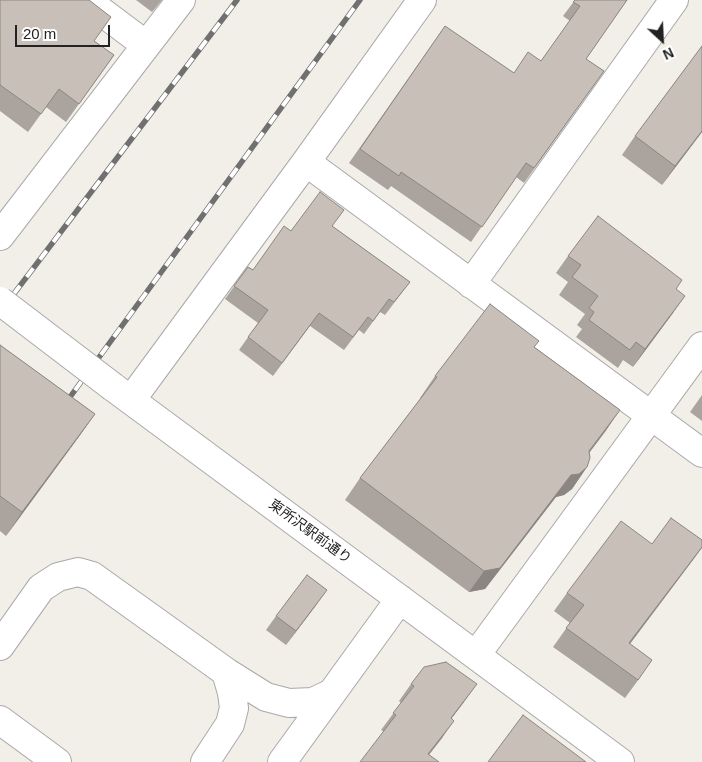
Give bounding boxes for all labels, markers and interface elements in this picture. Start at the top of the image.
scale bar [18,15,112,47]
north arrow [637,15,687,65]
text: 20 m [23,25,56,42]
text: N [660,44,676,63]
street label: 東所沢駅前通り [265,496,355,568]

